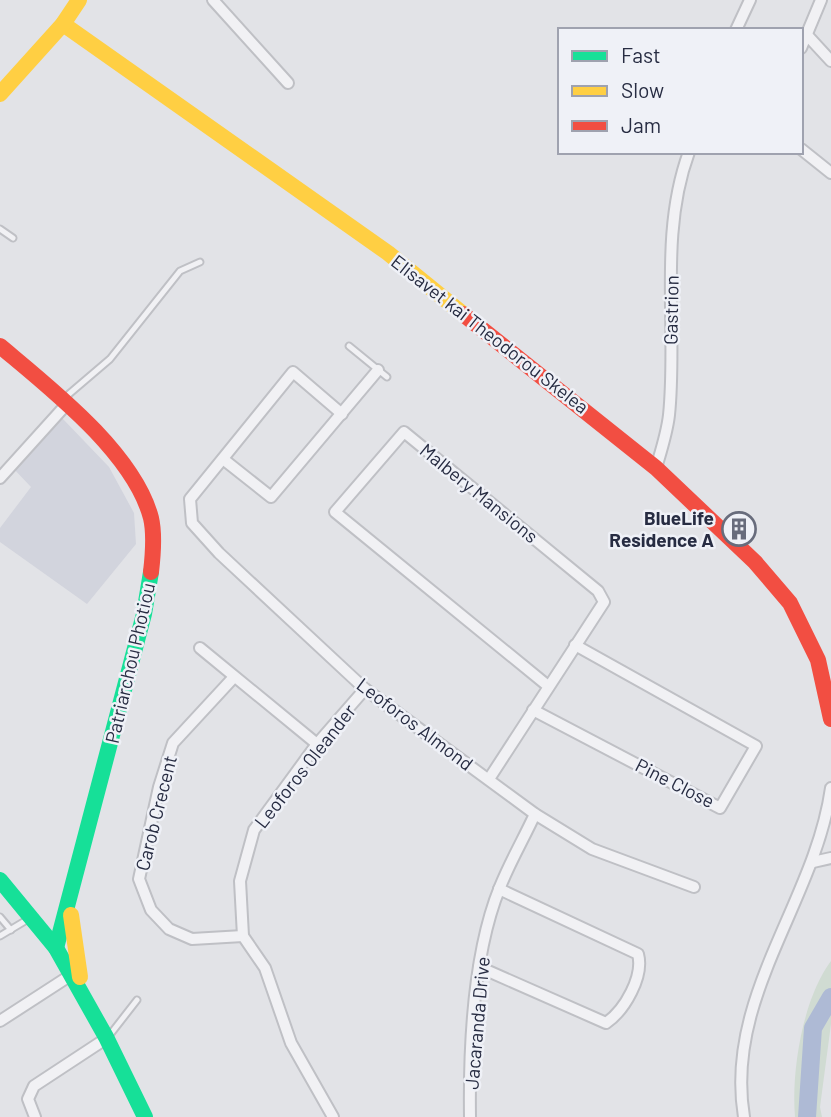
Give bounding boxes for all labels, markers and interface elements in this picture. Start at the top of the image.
legend [558,28,803,154]
text: Fast [621,42,661,67]
text: Slow [621,77,664,102]
text: Jam [621,112,661,137]
street label: Elisavet kai Theodorou Skelea [387,249,594,418]
street label: Gastrion [658,275,683,345]
street label: Malbery Mansions [416,438,543,547]
place label: BlueLife Residence A [609,506,714,551]
building icon: BlueLife Residence A [720,510,758,548]
street label: Patriarchou Photiou [100,580,159,746]
street label: Leoforos Almond [353,672,478,775]
street label: Leoforos Oleander [249,699,360,832]
street label: Carob Crecent [130,753,181,873]
street label: Pine Close [632,753,719,812]
street label: Jacaranda Drive [459,956,494,1090]

